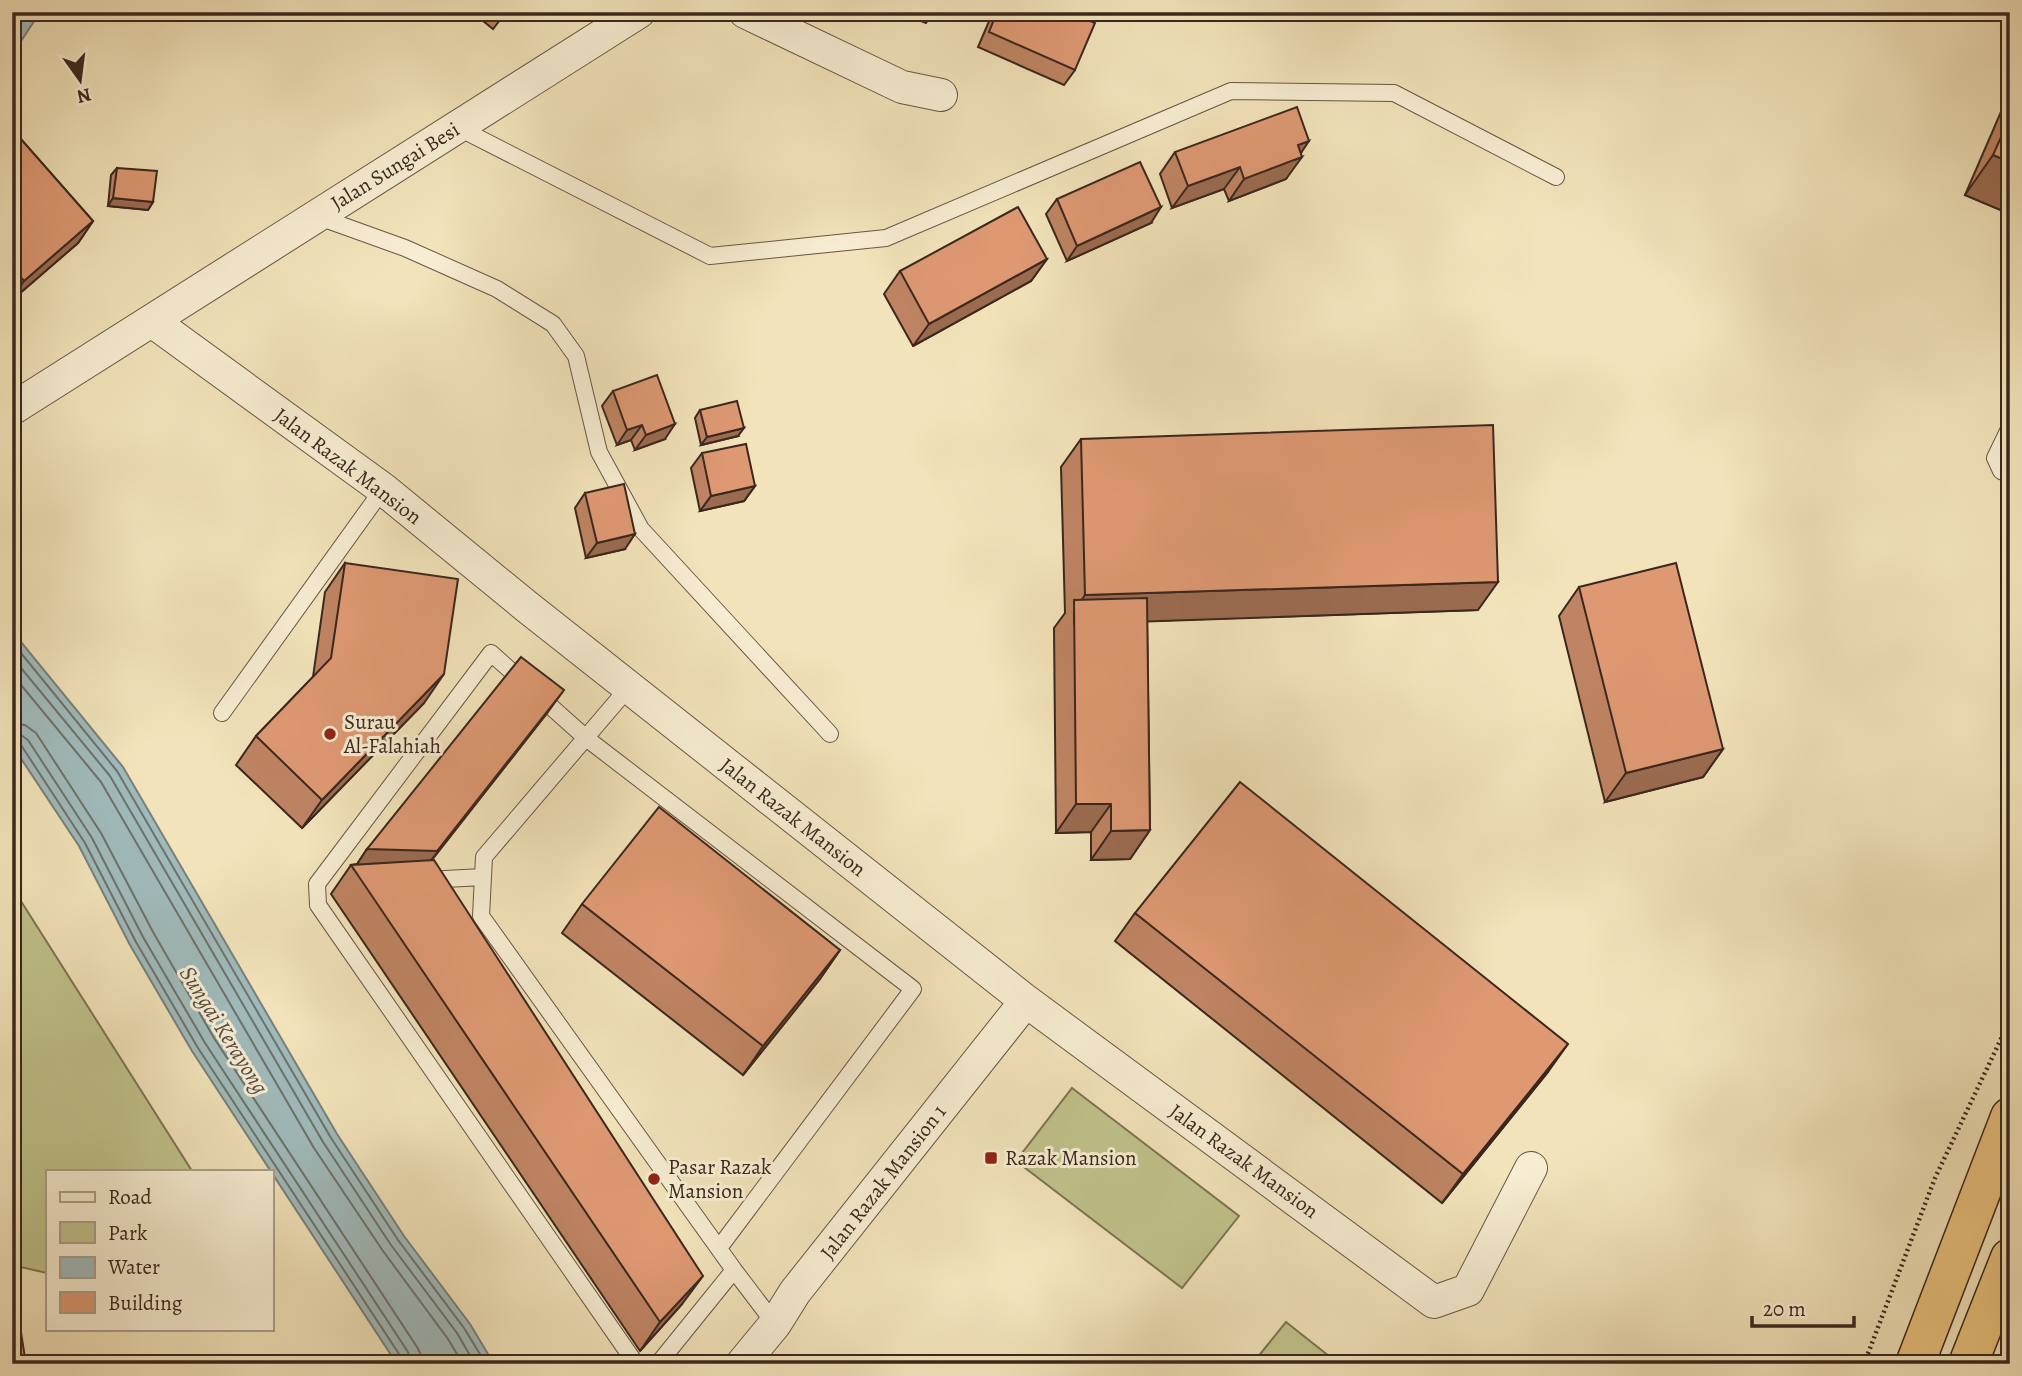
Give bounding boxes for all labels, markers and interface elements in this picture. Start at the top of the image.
north arrow [46,46,116,116]
text: N [74,81,94,110]
street label: Jalan Sungai Besi [325,115,465,217]
street label: Jalan Razak Mansion [268,401,428,531]
place label: Surau Al-Falahiah [343,708,441,760]
marker: Surau Al-Falahiah [322,726,338,742]
street label: Jalan Razak Mansion [714,751,872,883]
water label: Sungai Kerayong [172,960,276,1100]
street label: Jalan Razak Mansion [1164,1097,1324,1225]
street label: Jalan Razak Mansion 1 [814,1099,952,1265]
place label: Razak Mansion [1005,1144,1136,1172]
marker: Razak Mansion [983,1150,999,1166]
place label: Pasar Razak Mansion [668,1153,772,1205]
legend [46,1170,273,1330]
marker: Pasar Razak Mansion [646,1171,662,1187]
text: Road [108,1183,152,1211]
text: Park [108,1219,148,1247]
text: Water [107,1253,160,1281]
scale bar [1752,1285,1854,1329]
text: Building [108,1289,183,1317]
text: 20 m [1763,1295,1806,1323]

